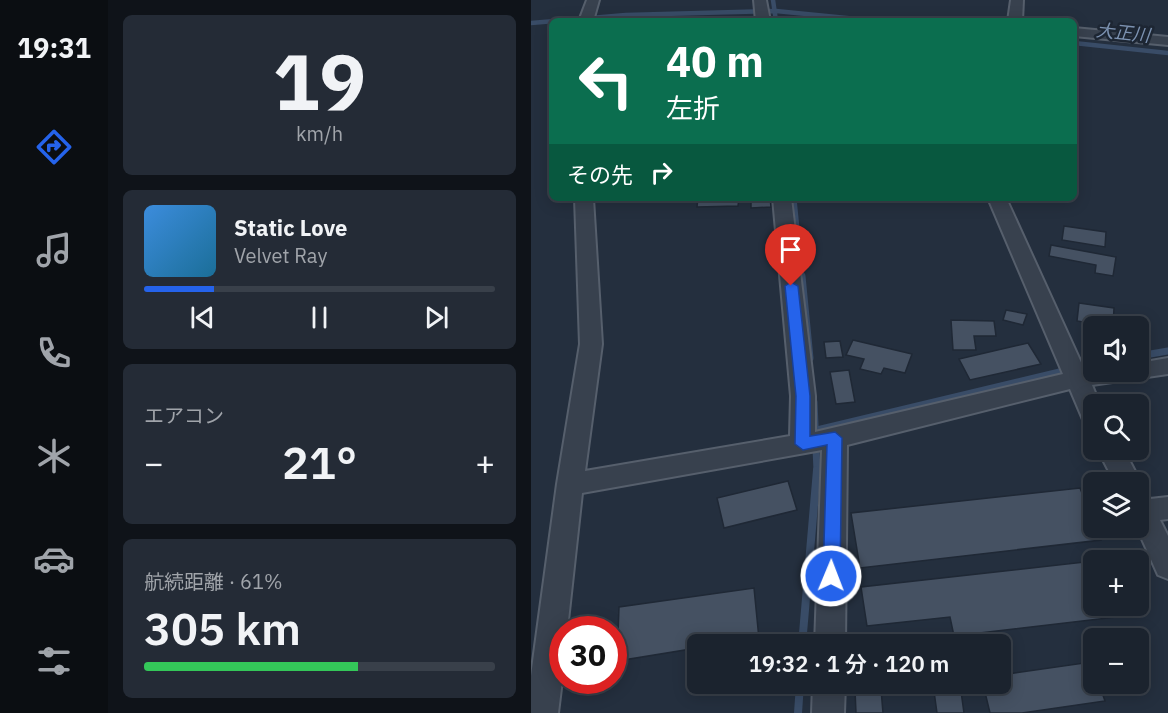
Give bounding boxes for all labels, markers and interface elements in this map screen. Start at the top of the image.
water label: 大正川 [1095,18,1153,47]
text: 19:31 [17,30,91,65]
text: 19 [273,30,366,131]
text: 40 m [666,34,764,89]
icon: left [567,42,645,120]
text: 左折 [666,90,720,125]
text: km/h [296,120,343,147]
icon: directions [33,126,75,168]
icon: right [645,156,678,189]
text: その先 [567,160,633,189]
text: Static Love [234,213,347,242]
pin [765,224,816,286]
icon: music [33,229,75,271]
icon: arrive [774,233,807,266]
text: Velvet Ray [234,242,327,269]
icon: previous [186,301,219,334]
icon: pause [303,301,336,334]
icon: next [420,301,453,334]
map controls [1083,316,1149,694]
button: sound [1083,316,1149,382]
icon: phone [33,332,75,374]
button: search [1083,394,1149,460]
text: エアコン [144,402,224,429]
text: 21° [282,433,357,491]
icon: climate [33,435,75,477]
text: − [144,441,164,484]
text: + [475,441,495,484]
button: layers [1083,472,1149,538]
icon: car [33,538,75,580]
position arrow [799,544,863,608]
button: + [1083,550,1149,616]
text: 航続距離 · 61% [144,568,283,595]
text: 305 km [144,599,301,657]
speed limit sign: 30 [549,616,627,694]
button: − [1083,628,1149,694]
icon: filters [33,640,75,682]
text: 19:32 · 1 分 · 120 m [749,649,949,678]

